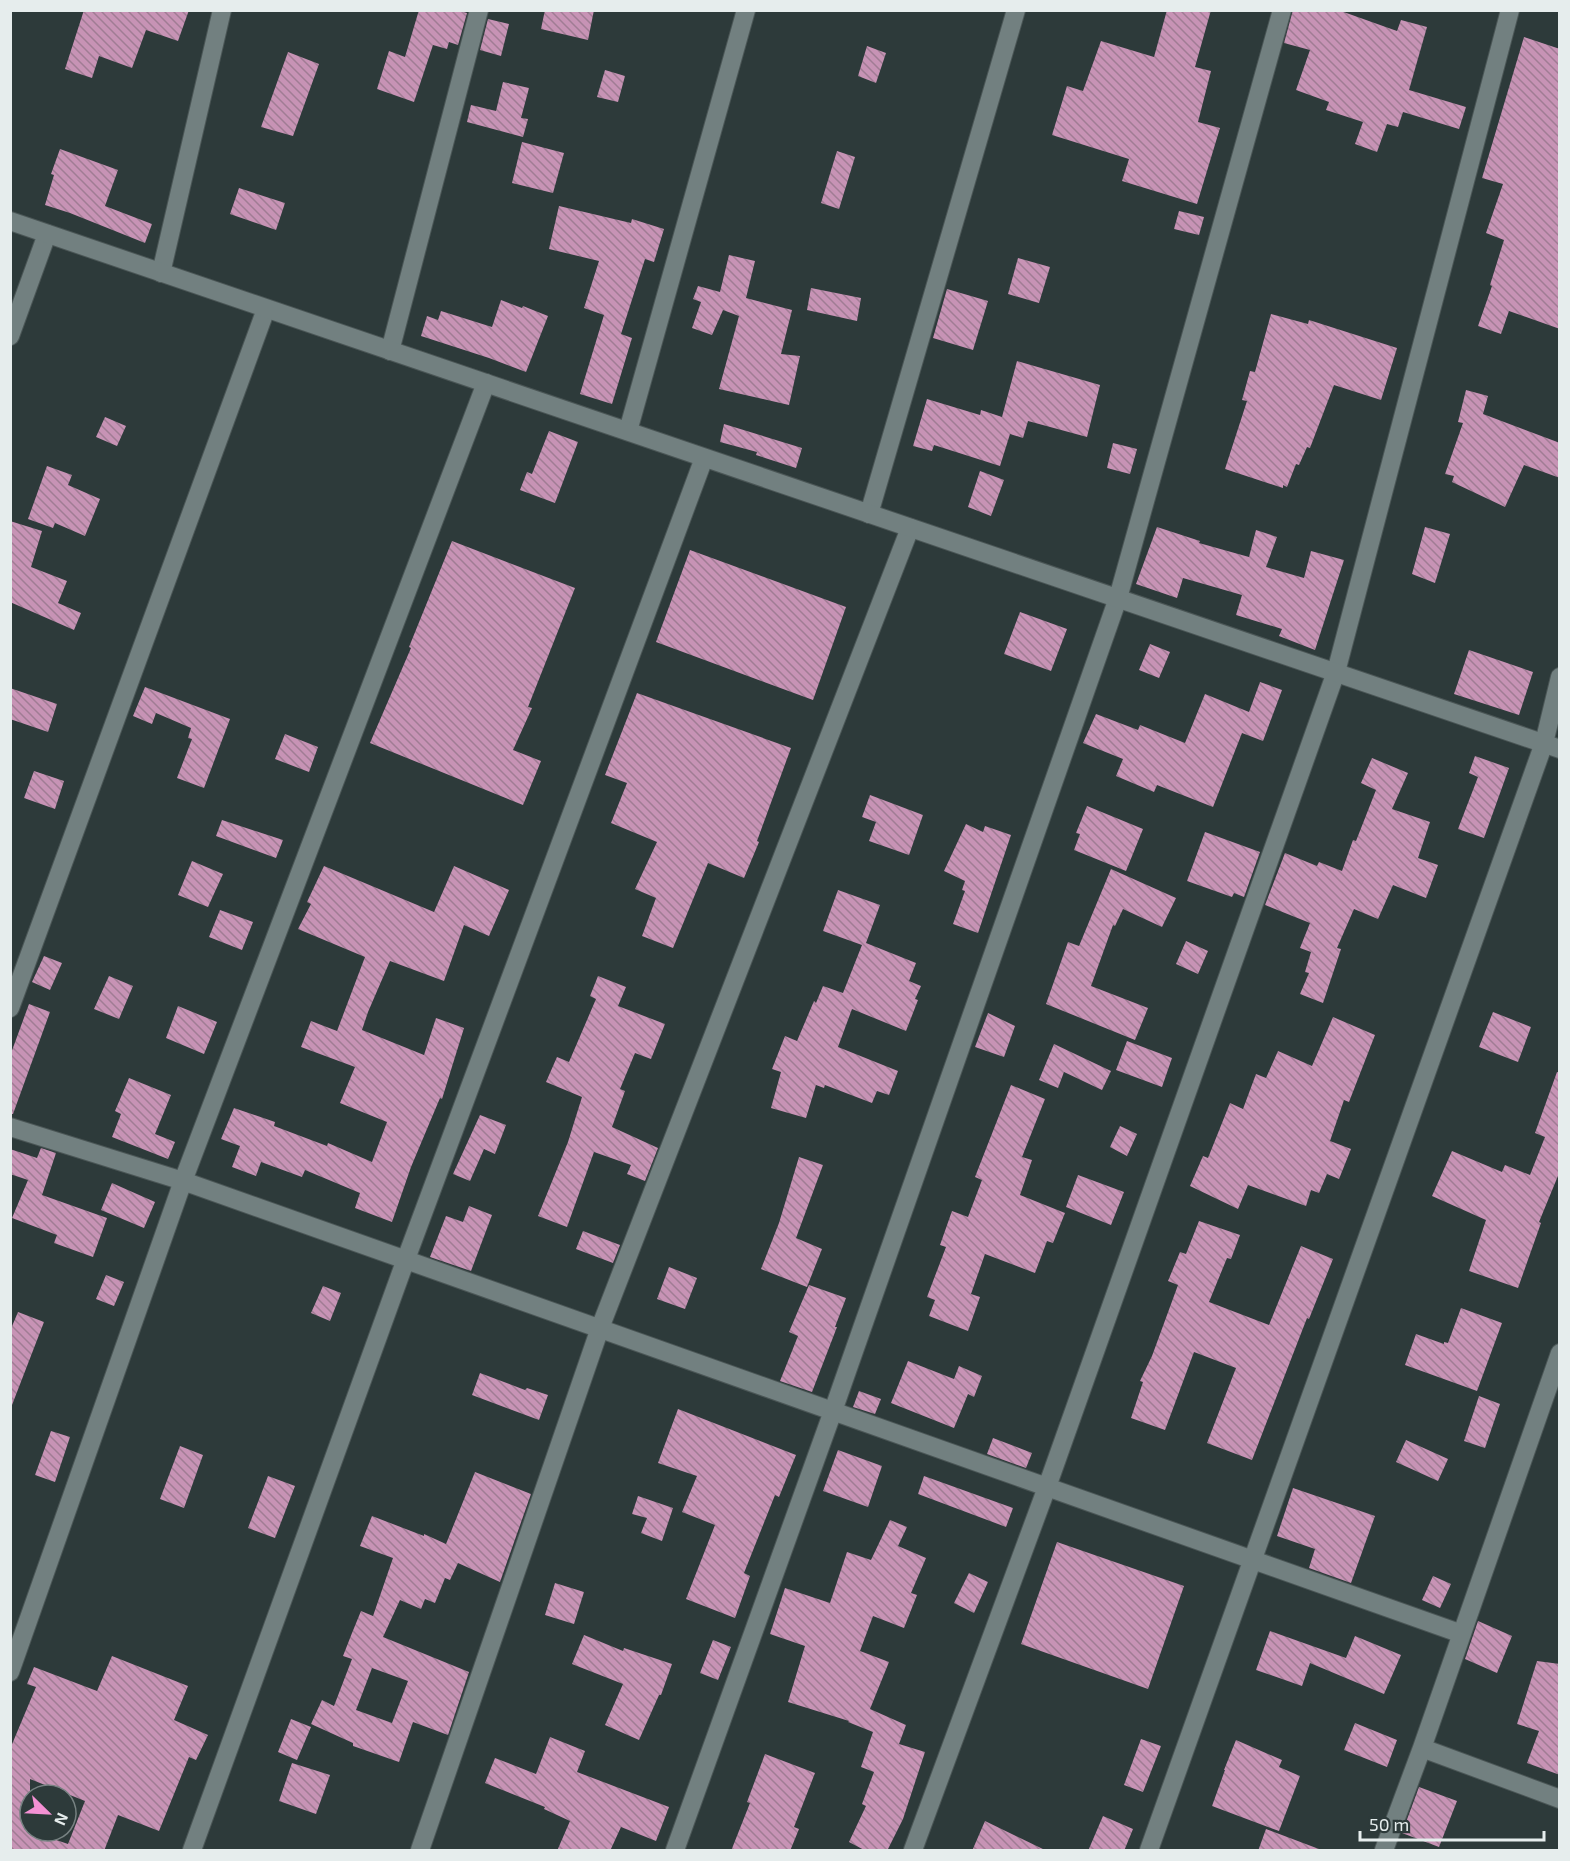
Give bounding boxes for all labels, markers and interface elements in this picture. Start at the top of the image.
north arrow [18,1783,78,1843]
scale bar [1360,1804,1544,1842]
text: N [51,1810,73,1828]
text: 50 m [1369,1813,1409,1835]

